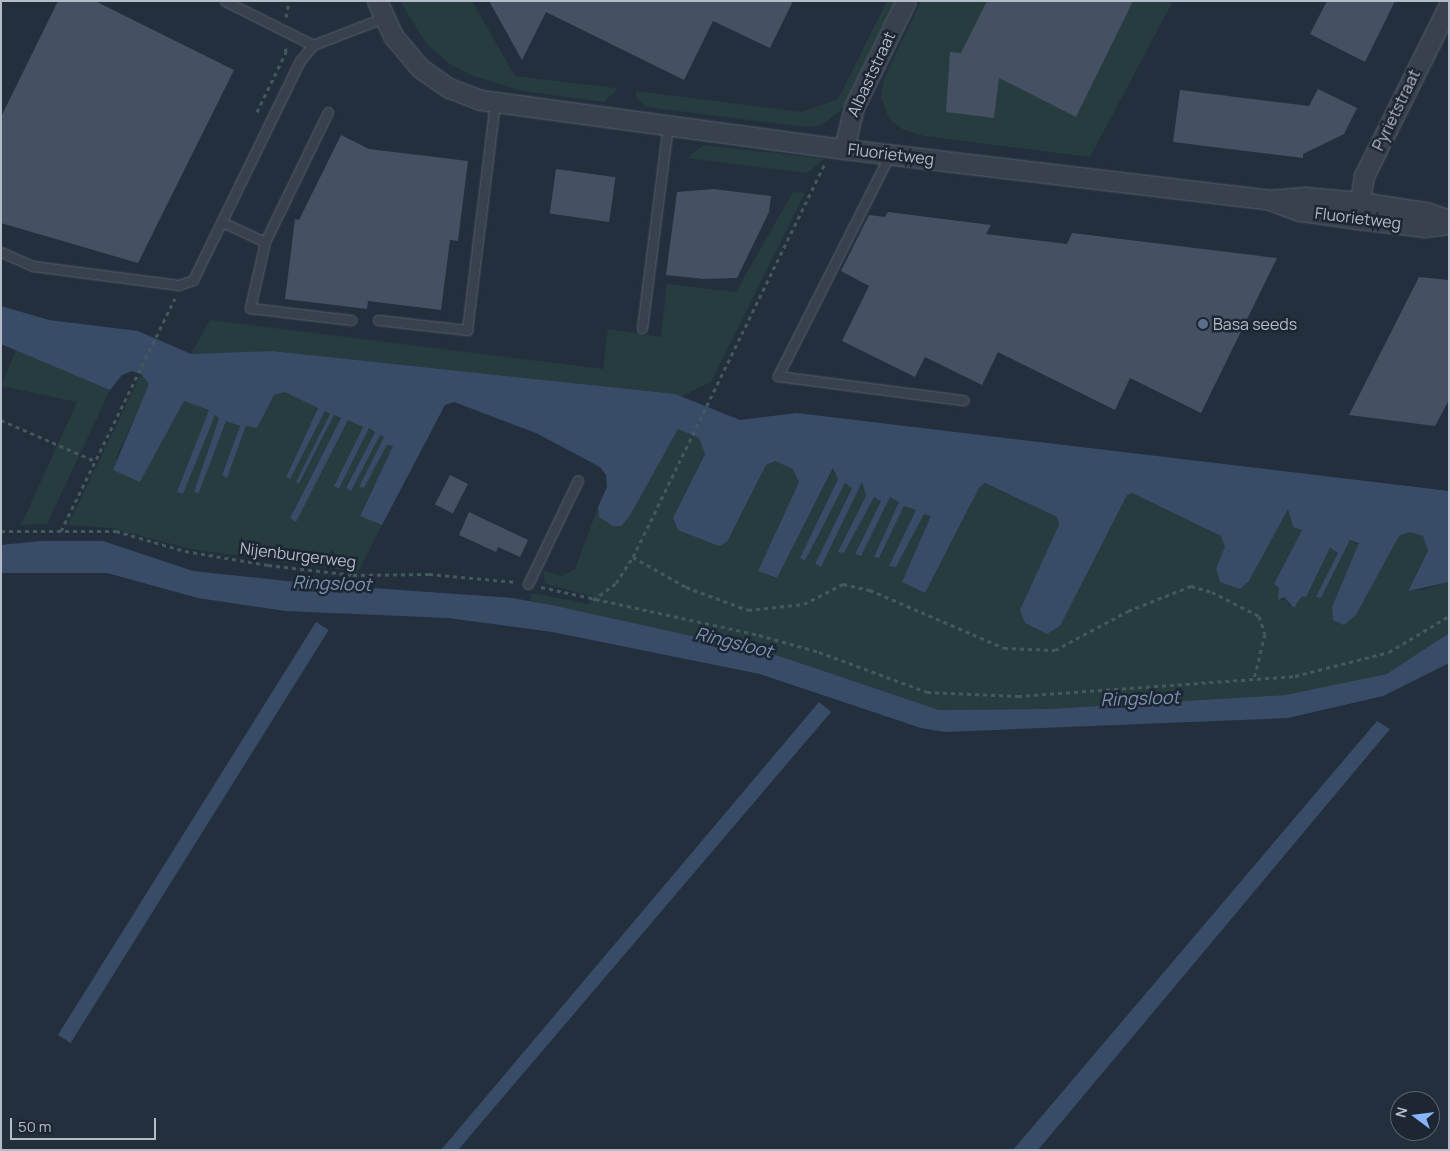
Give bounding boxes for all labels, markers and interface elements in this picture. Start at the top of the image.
street label: Albaststraat [843,28,899,120]
street label: Pyrietstraat [1368,66,1424,154]
street label: Fluorietweg [847,139,935,169]
street label: Fluorietweg [1314,203,1402,233]
place label: Basa seeds [1213,314,1297,334]
marker: Basa seeds [1197,318,1209,330]
street label: Nijenburgerweg [239,538,357,572]
water label: Ringsloot [292,571,372,595]
water label: Ringsloot [693,622,775,662]
water label: Ringsloot [1100,686,1180,710]
north arrow [1390,1091,1440,1141]
text: N [1391,1105,1411,1120]
scale bar [12,1108,159,1140]
text: 50 m [18,1116,52,1137]

